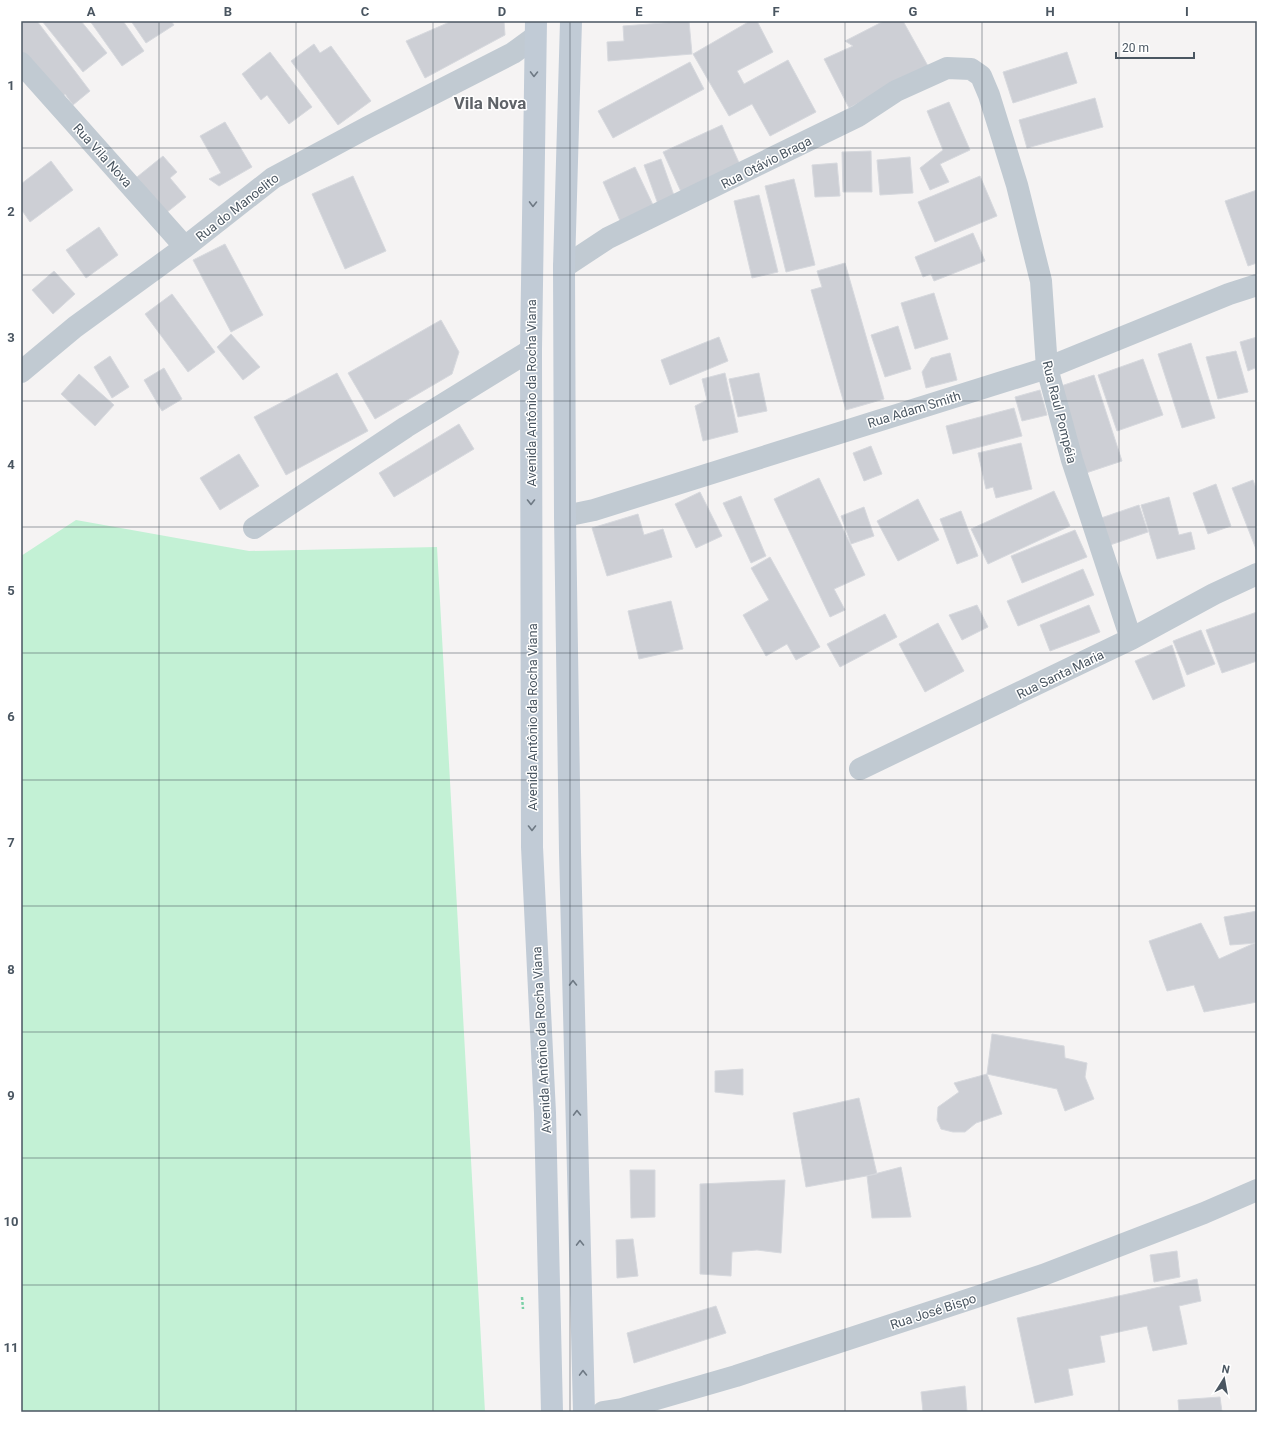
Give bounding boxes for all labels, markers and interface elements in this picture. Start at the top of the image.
text: A [87,4,96,19]
text: B [224,4,232,19]
text: C [361,4,370,19]
text: D [498,4,506,19]
text: E [635,4,643,19]
text: F [772,4,780,19]
text: G [909,4,918,19]
text: H [1045,4,1055,19]
text: I [1185,4,1189,19]
scale bar [1116,34,1194,60]
text: 20 m [1122,41,1149,55]
one-way arrow [530,71,538,77]
text: 1 [7,78,15,93]
district label: Vila Nova [454,93,526,113]
street label: Rua Vila Nova [70,121,135,190]
street label: Rua Otávio Braga [719,133,814,192]
street label: Rua do Manoelito [193,170,282,244]
one-way arrow [529,201,537,207]
text: 2 [7,204,15,219]
street label: Avenida Antônio da Rocha Viana [524,299,539,487]
text: 3 [7,330,15,345]
street label: Rua Raul Pompéia [1039,359,1080,465]
street label: Rua Adam Smith [866,388,963,431]
text: 4 [7,457,15,472]
one-way arrow [527,499,535,505]
text: 5 [7,583,15,598]
street label: Avenida Antônio da Rocha Viana [525,623,540,811]
street label: Rua Santa Maria [1014,647,1106,702]
text: 6 [7,709,15,724]
one-way arrow [528,825,536,831]
text: 7 [7,835,15,850]
street label: Avenida Antônio da Rocha Viana [529,946,554,1134]
text: 8 [7,962,15,977]
one-way arrow [569,980,578,986]
text: 9 [7,1088,15,1103]
one-way arrow [572,1110,581,1116]
text: 10 [4,1214,18,1229]
one-way arrow [576,1240,584,1246]
street label: Rua José Bispo [888,1291,978,1332]
text: 11 [4,1340,18,1355]
north arrow [1204,1359,1244,1399]
text: N [1221,1363,1231,1377]
one-way arrow [579,1370,587,1376]

